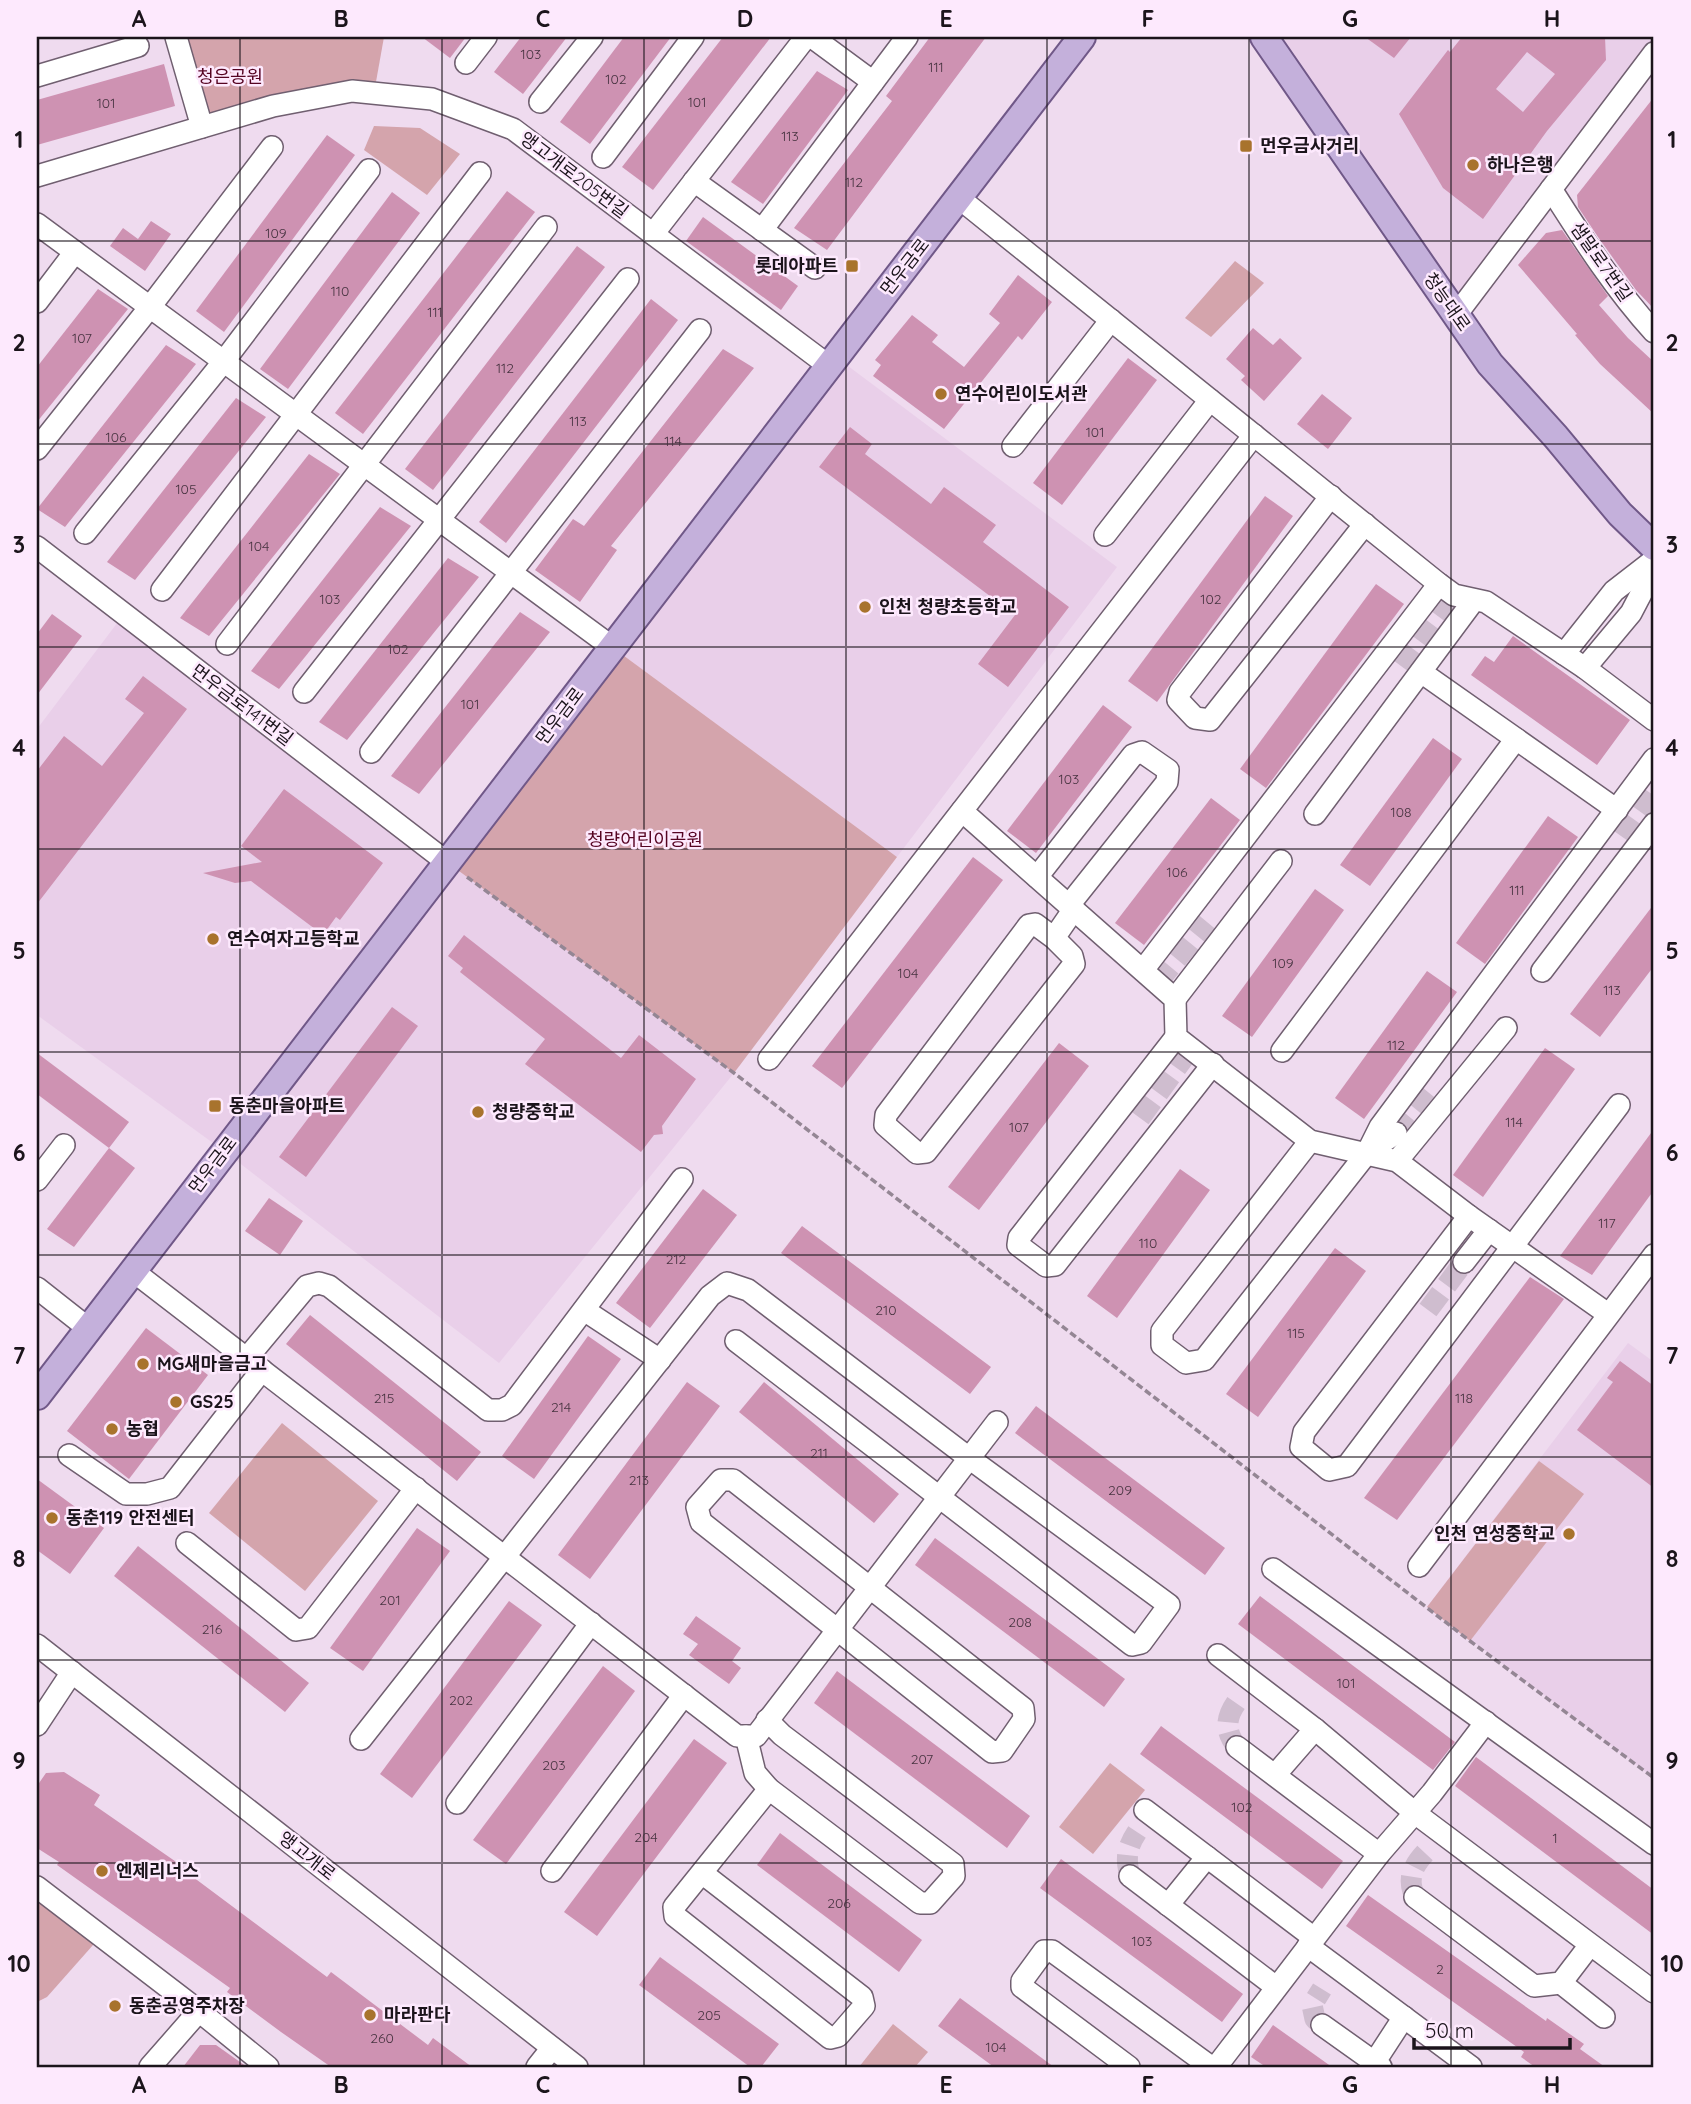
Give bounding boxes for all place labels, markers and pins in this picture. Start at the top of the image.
place label: 먼우금사거리 [1260,134,1359,157]
marker: 먼우금사거리 [1238,138,1254,154]
place label: 하나은행 [1487,153,1553,176]
marker: 하나은행 [1465,157,1481,173]
place label: 롯데아파트 [755,254,838,277]
marker: 롯데아파트 [844,258,860,274]
place label: 연수어린이도서관 [955,382,1088,405]
marker: 연수어린이도서관 [933,386,949,402]
place label: 인천 청량초등학교 [879,595,1017,618]
marker: 인천 청량초등학교 [857,599,873,615]
place label: 연수여자고등학교 [227,927,359,950]
marker: 연수여자고등학교 [205,931,221,947]
place label: 동춘마을아파트 [229,1094,345,1117]
marker: 동춘마을아파트 [207,1098,223,1114]
place label: 청량중학교 [492,1100,575,1123]
marker: 청량중학교 [470,1104,486,1120]
place label: MG새마을금고 [157,1352,267,1375]
marker: MG새마을금고 [135,1356,151,1372]
place label: GS25 [190,1390,234,1413]
marker: GS25 [168,1394,184,1410]
place label: 농협 [126,1417,159,1440]
marker: 농협 [104,1421,120,1437]
place label: 동춘119 안전센터 [66,1506,195,1529]
marker: 동춘119 안전센터 [44,1510,60,1526]
place label: 인천 연성중학교 [1434,1522,1555,1545]
marker: 인천 연성중학교 [1561,1526,1577,1542]
place label: 엔제리너스 [116,1859,199,1882]
marker: 엔제리너스 [94,1863,110,1879]
place label: 동춘공영주차장 [129,1994,245,2017]
marker: 동춘공영주차장 [107,1998,123,2014]
place label: 마라판다 [384,2003,451,2026]
marker: 마라판다 [362,2007,378,2023]

